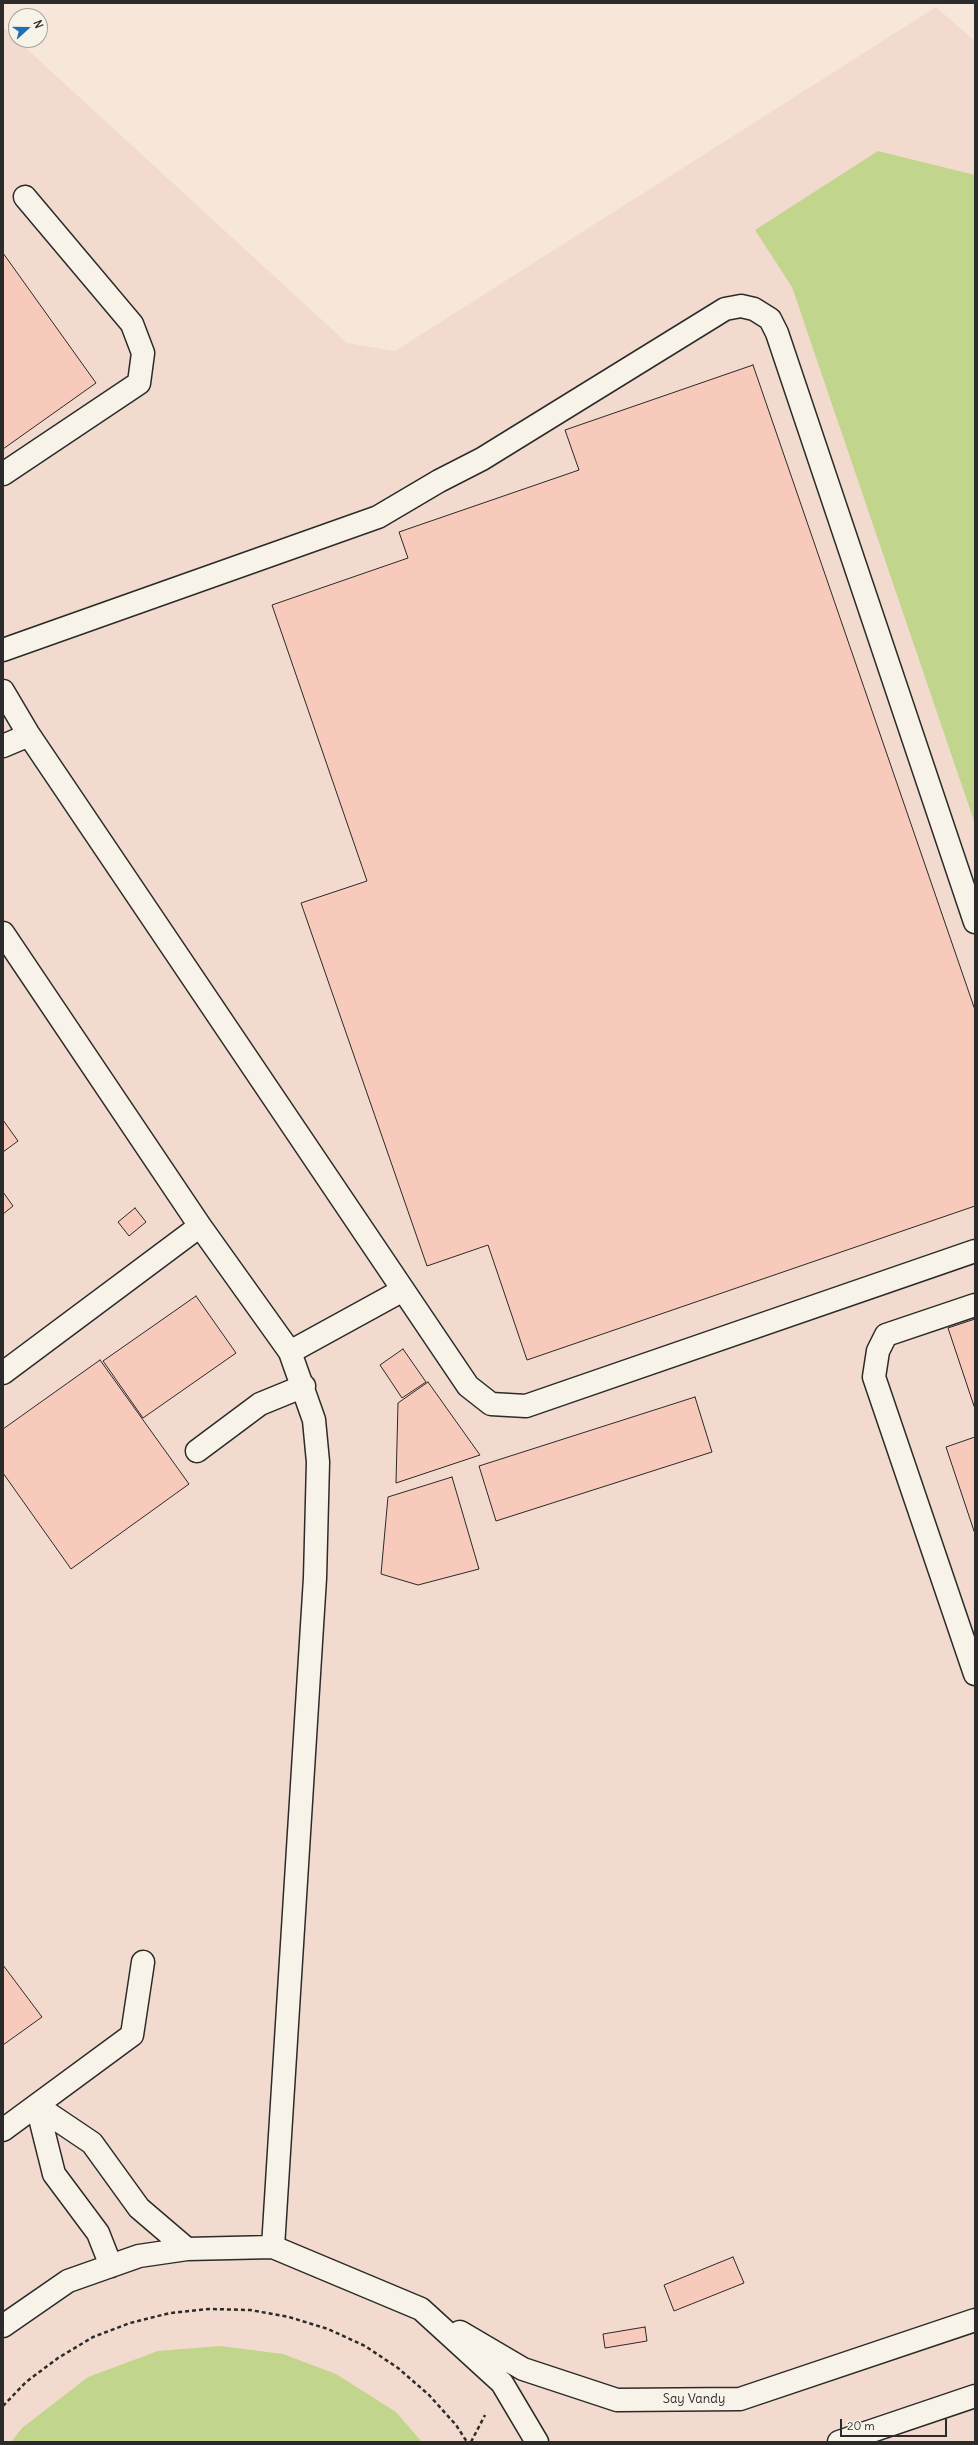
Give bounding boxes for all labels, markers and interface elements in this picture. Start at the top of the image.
north arrow [8,8,48,48]
text: N [30,18,46,30]
street label: Say Vandy [663,2391,725,2407]
scale bar [842,2411,949,2437]
text: 20 m [847,2418,875,2433]

